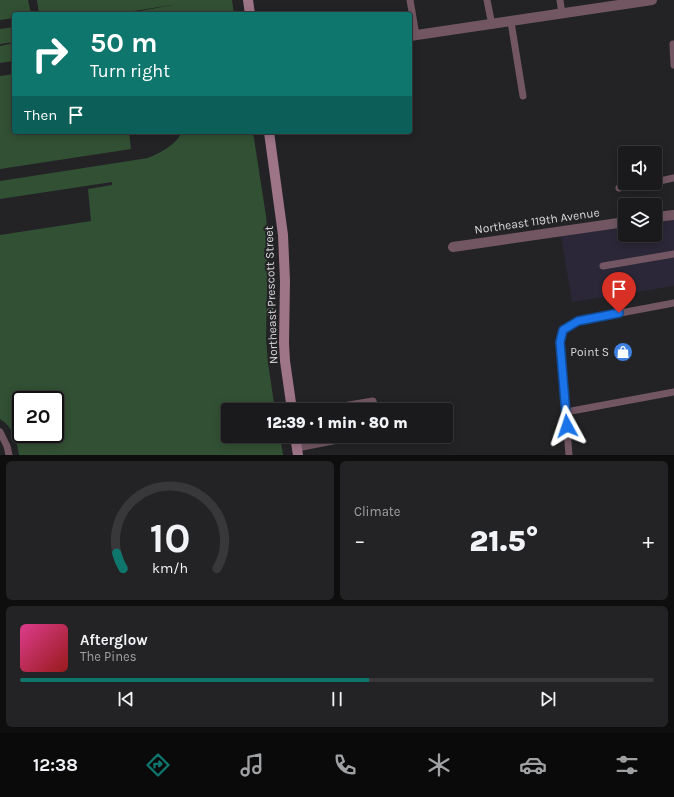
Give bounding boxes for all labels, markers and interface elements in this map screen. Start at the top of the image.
text: 50 m [90,26,158,59]
icon: right [24,28,76,80]
text: Turn right [90,60,170,82]
icon: arrive [65,104,87,126]
text: Then [24,106,57,124]
map controls [618,146,662,242]
button: sound [618,146,662,190]
button: layers [618,198,662,242]
street label: Northeast 119th Avenue [473,205,601,237]
street label: Northeast Prescott Street [262,225,280,364]
pin [602,272,636,313]
icon: arrive [608,278,630,300]
shop icon: Point S [612,341,634,363]
place label: Point S [570,345,609,359]
speed limit sign: 20 [12,391,64,443]
position arrow [546,405,588,447]
text: 12:39 · 1 min · 80 m [266,414,408,432]
text: Climate [354,504,400,519]
text: 10 [149,513,191,561]
text: 21.5° [469,523,539,559]
text: − [354,528,366,554]
text: + [642,528,654,554]
text: km/h [152,559,188,576]
text: Afterglow [80,631,148,649]
text: The Pines [80,649,137,664]
icon: previous [115,688,137,710]
icon: pause [326,688,348,710]
icon: next [537,688,559,710]
icon: directions [144,751,172,779]
icon: music [238,751,266,779]
icon: phone [331,751,359,779]
icon: climate [425,751,453,779]
icon: car [519,751,547,779]
icon: filters [613,751,641,779]
text: 12:38 [33,754,78,776]

